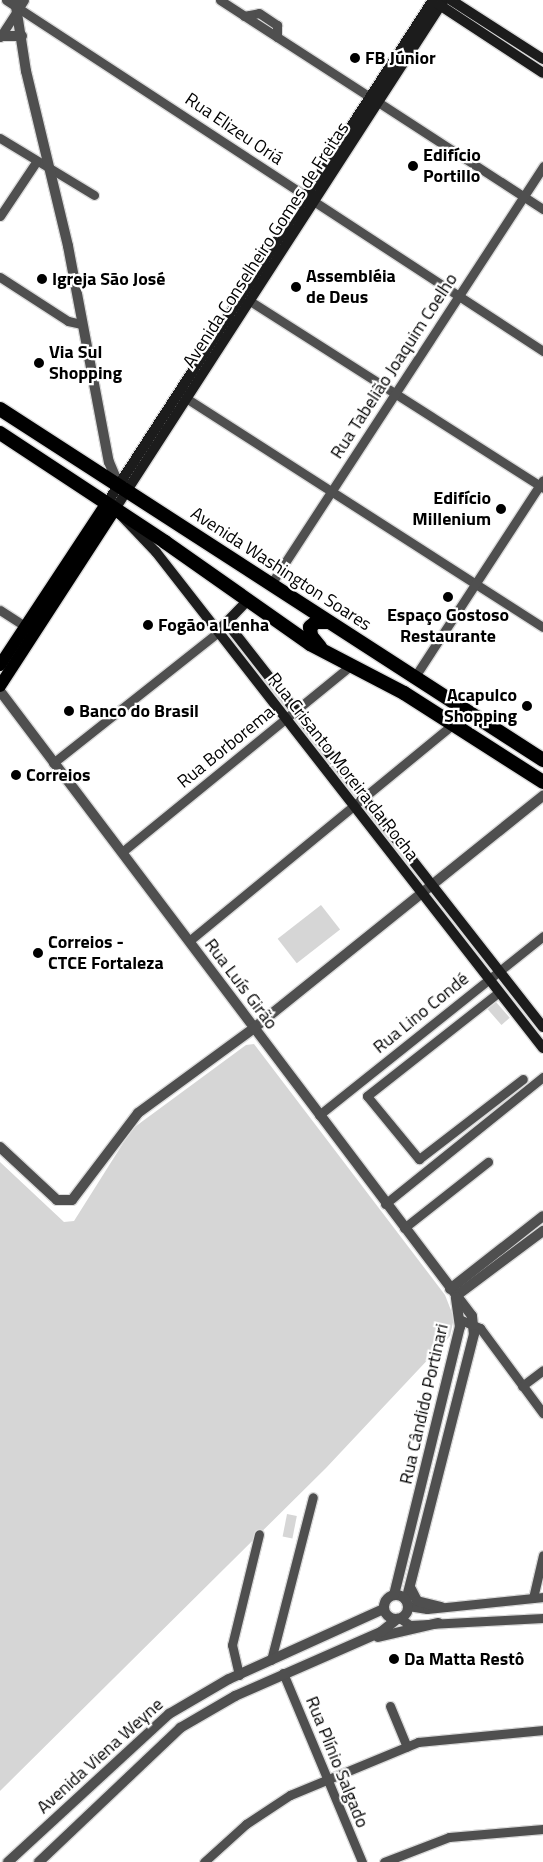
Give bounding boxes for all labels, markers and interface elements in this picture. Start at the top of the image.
place label: FB Júnior [365,47,436,69]
marker: FB Júnior [349,52,361,64]
street label: Rua Elizeu Oriá [181,88,287,170]
street label: Avenida Conselheiro Gomes de Freitas [178,118,354,372]
place label: Edifício Portillo [423,145,481,188]
marker: Edifício Portillo [407,160,419,172]
place label: Assembléia de Deus [306,266,396,308]
place label: Igreja São José [52,268,165,290]
street label: Rua Tabelião Joaquim Coelho [326,269,462,463]
marker: Igreja São José [36,273,48,285]
marker: Assembléia de Deus [290,281,302,293]
place label: Via Sul Shopping [49,342,122,384]
marker: Via Sul Shopping [33,357,45,369]
place label: Edifício Millenium [412,488,491,530]
street label: Avenida Washington Soares [187,503,375,635]
marker: Edifício Millenium [495,503,507,515]
marker: Espaço Gostoso Restaurante [442,591,454,603]
place label: Espaço Gostoso Restaurante [387,605,509,648]
place label: Fogão a Lenha [158,614,269,636]
marker: Fogão a Lenha [142,619,154,631]
street label: Rua Crisanto Moreira da Rocha [263,669,423,865]
place label: Acapulco Shopping [444,685,517,728]
place label: Banco do Brasil [79,700,199,722]
marker: Acapulco Shopping [521,700,533,712]
street label: Rua Borborema [173,701,279,793]
marker: Banco do Brasil [63,705,75,717]
place label: Correios [26,764,90,786]
marker: Correios [10,769,22,781]
place label: Correios - CTCE Fortaleza [48,932,164,974]
street label: Rua Luís Girão [200,934,282,1034]
marker: Correios - CTCE Fortaleza [32,947,44,959]
street label: Rua Lino Condé [369,968,473,1058]
street label: Rua Cândido Portinari [395,1322,453,1486]
place label: Da Matta Restô [404,1648,524,1670]
marker: Da Matta Restô [388,1653,400,1665]
street label: Rua Plínio Salgado [301,1693,373,1831]
street label: Avenida Viena Weyne [32,1694,168,1818]

